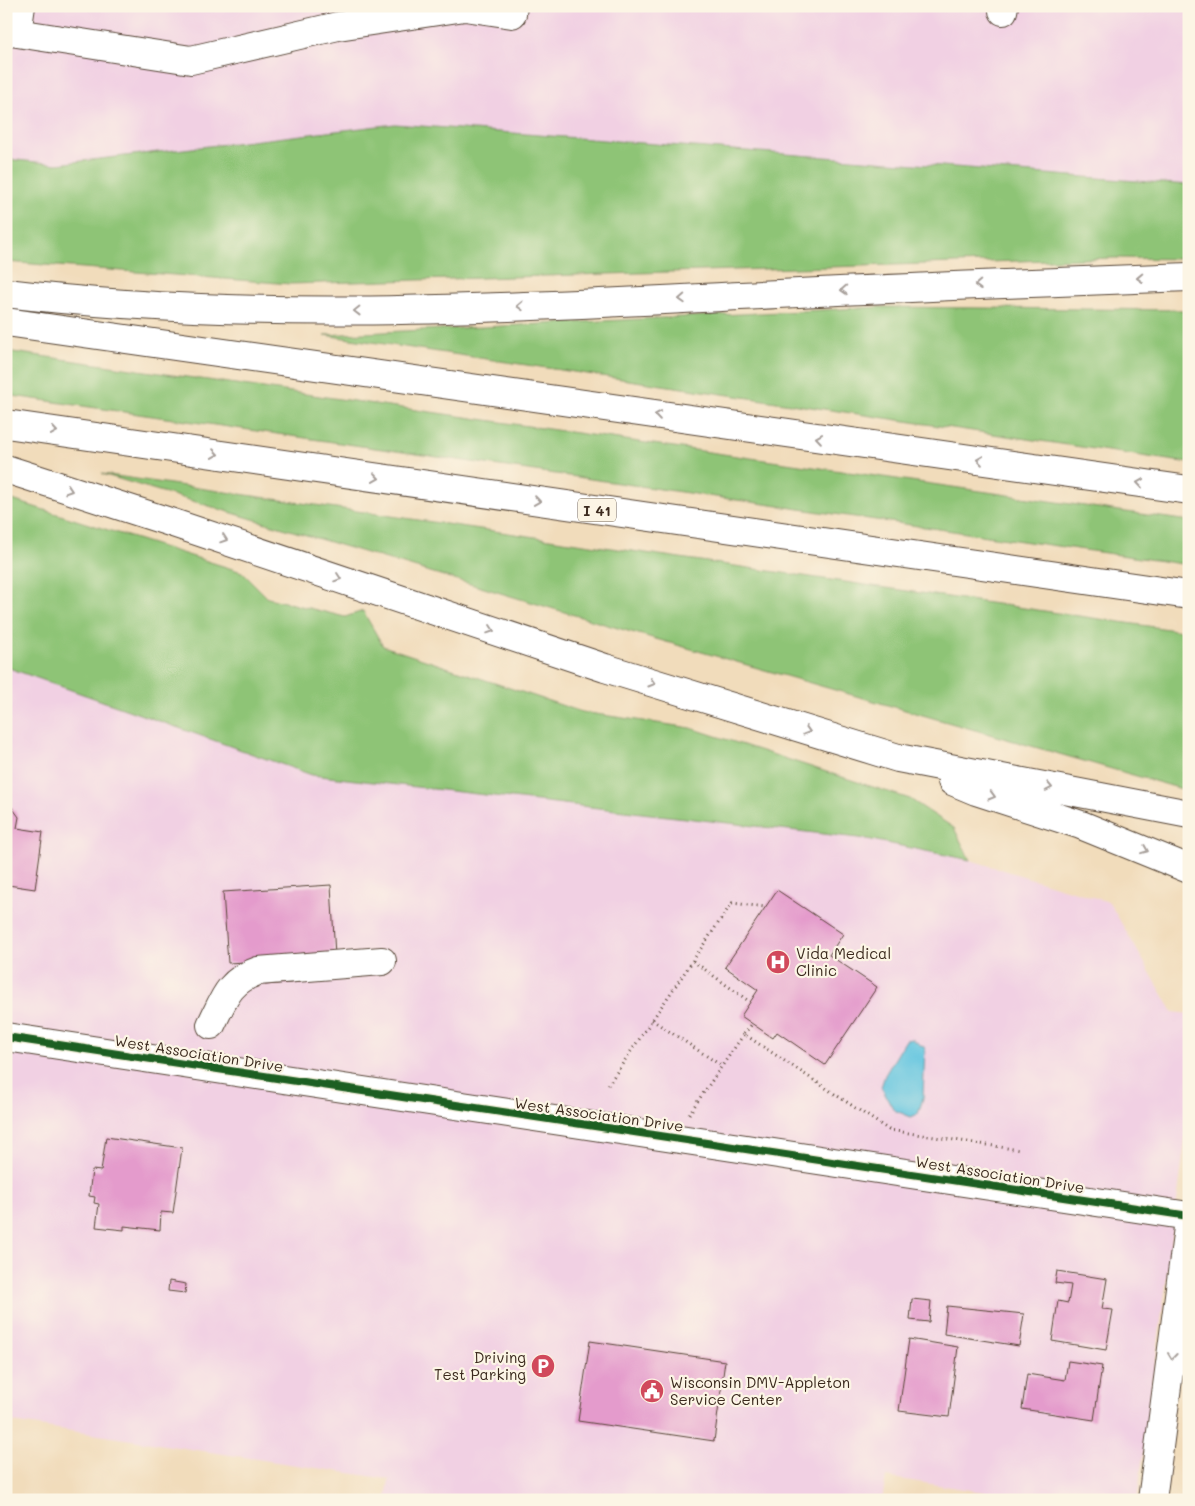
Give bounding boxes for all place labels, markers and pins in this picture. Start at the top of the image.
place label: Vida Medical Clinic [796,943,891,980]
hospital icon: Vida Medical Clinic [765,949,791,975]
place label: Driving Test Parking [434,1347,526,1384]
parking icon: Driving Test Parking [530,1353,556,1379]
place label: Wisconsin DMV-Appleton Service Center [670,1372,850,1409]
public building icon: Wisconsin DMV-Appleton Service Center [639,1378,665,1404]

